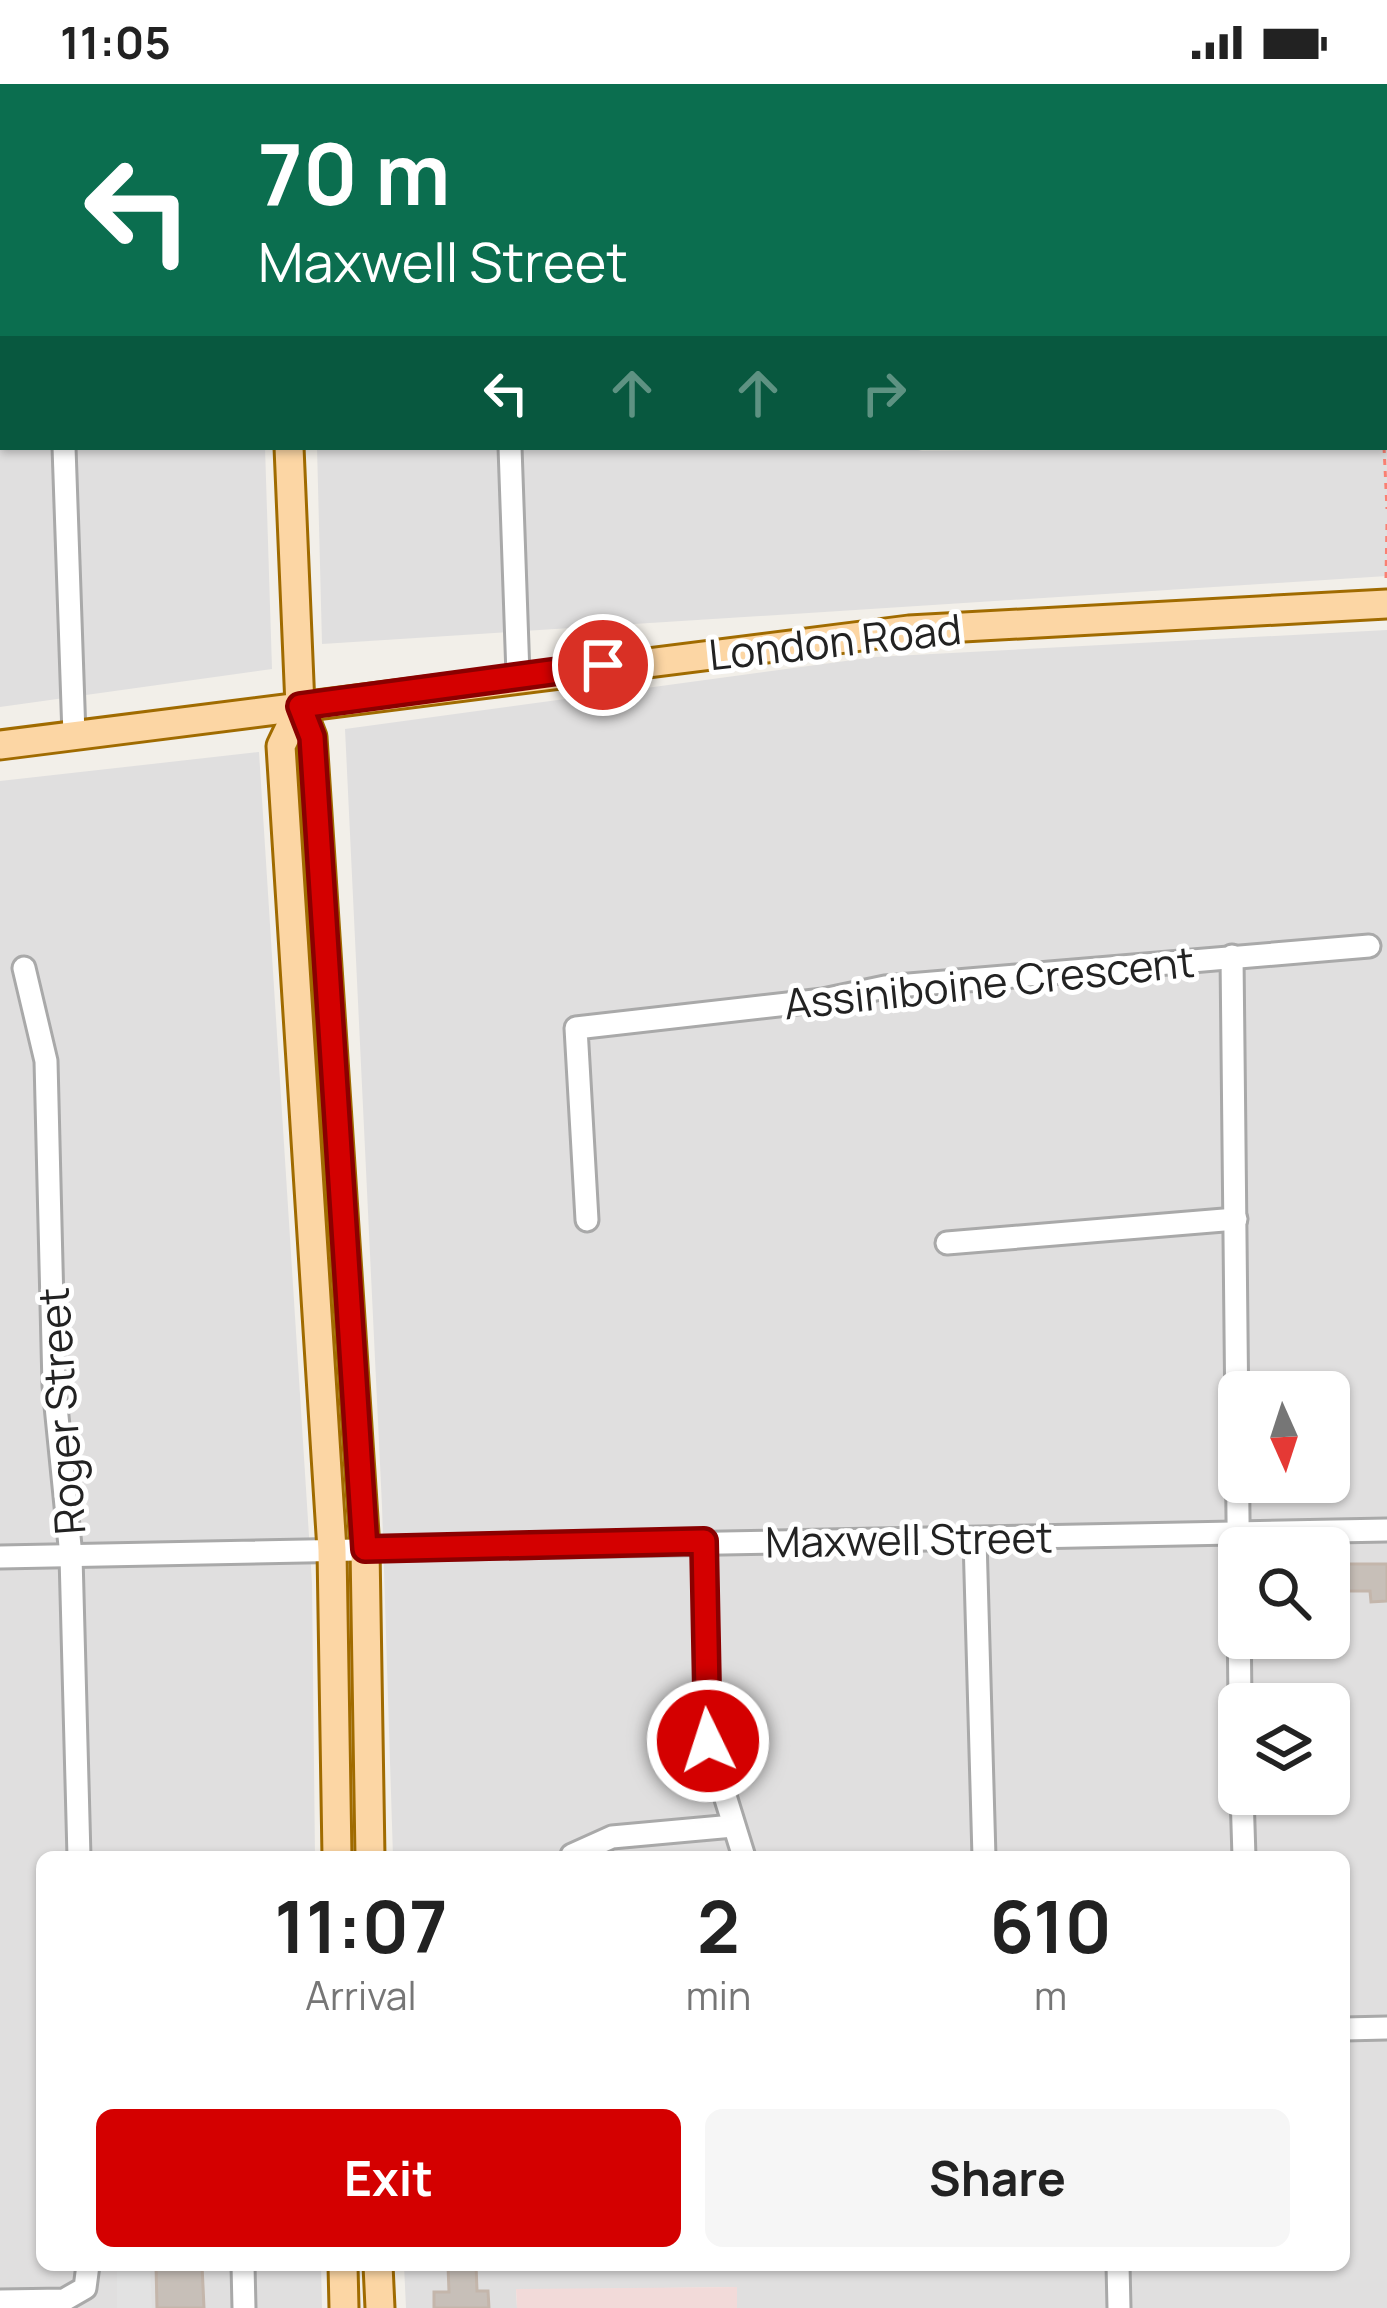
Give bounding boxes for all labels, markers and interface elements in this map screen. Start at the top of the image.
text: 11:05 [60,11,171,73]
text: 70 m [258,115,450,230]
icon: left [60,132,216,288]
text: Maxwell Street [258,224,628,298]
icon: left [473,360,539,426]
icon: ahead [599,360,665,426]
icon: ahead [725,360,791,426]
icon: right [851,360,917,426]
street label: London Road [706,599,964,683]
pin [552,614,654,716]
icon: arrive [570,632,636,698]
street label: Assiniboine Crescent [781,932,1197,1032]
street label: Roger Street [23,1285,99,1537]
north arrow [1218,1371,1350,1503]
map controls [1218,1371,1350,1815]
street label: Maxwell Street [765,1507,1053,1571]
button: search [1218,1527,1350,1659]
position arrow [645,1678,771,1804]
button: layers [1218,1683,1350,1815]
text: 11:07 [274,1876,448,1975]
text: 2 [697,1876,740,1975]
text: 610 [989,1876,1112,1975]
text: Arrival [305,1968,417,2022]
text: min [686,1968,751,2022]
text: m [1034,1968,1067,2022]
button: Exit [96,2109,681,2247]
button: Share [705,2109,1290,2247]

